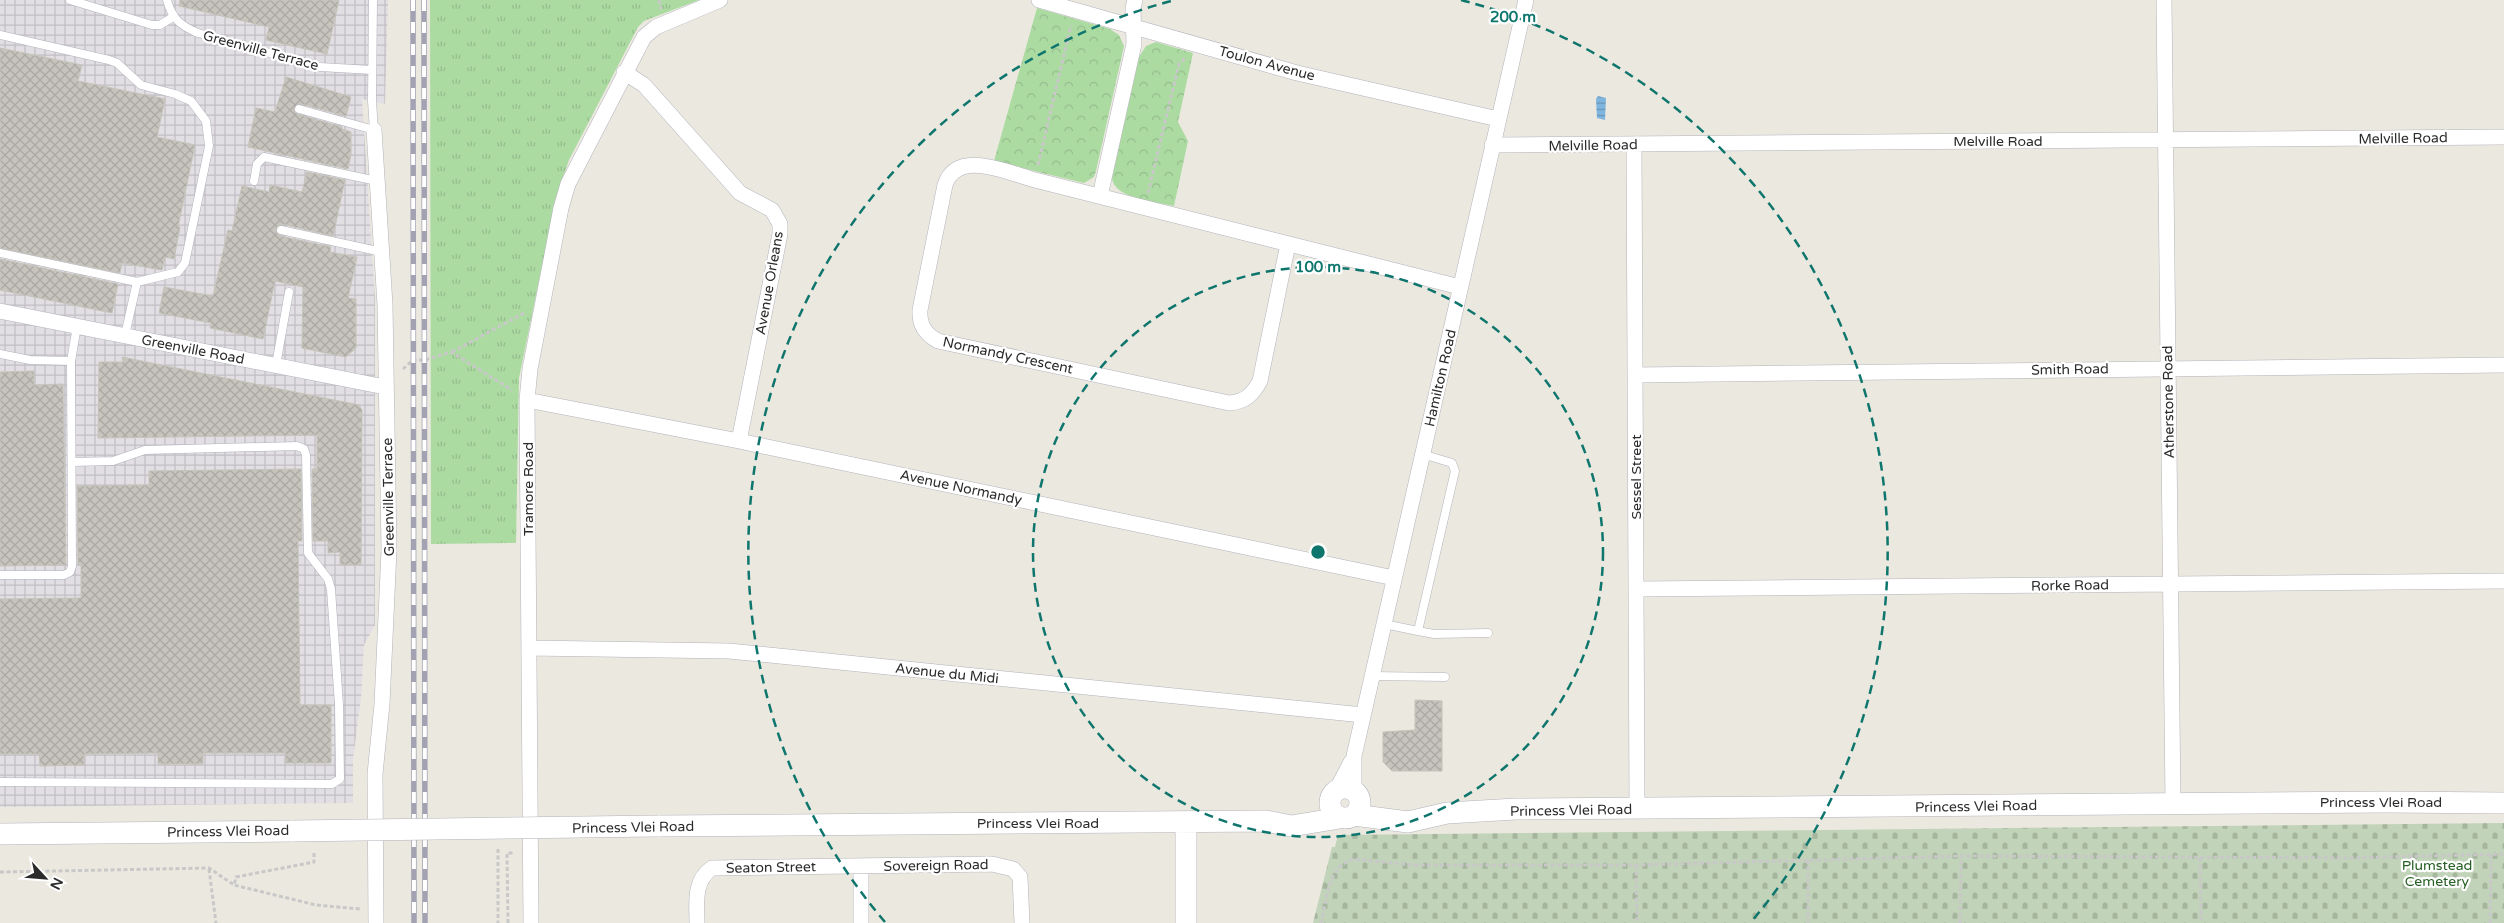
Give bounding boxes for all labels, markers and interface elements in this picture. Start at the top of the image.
text: 200 m [1490,8,1536,26]
street label: Greenville Terrace [201,27,321,74]
street label: Toulon Avenue [1217,42,1317,85]
street label: Melville Road [2358,129,2448,148]
street label: Melville Road [1953,133,2043,150]
street label: Melville Road [1548,136,1638,155]
street label: Avenue Orleans [752,230,787,336]
text: 100 m [1295,258,1341,276]
street label: Hamilton Road [1421,328,1460,428]
street label: Greenville Road [140,331,246,368]
street label: Normandy Crescent [941,333,1075,378]
street label: Atherstone Road [2159,345,2178,459]
street label: Smith Road [2031,360,2109,379]
street label: Sessel Street [1628,434,1645,520]
street label: Greenville Terrace [379,437,398,557]
street label: Tramore Road [520,442,537,536]
street label: Avenue Normandy [898,466,1024,509]
centre of rings [1309,543,1327,561]
street label: Rorke Road [2031,576,2109,595]
street label: Avenue du Midi [894,660,1000,687]
street label: Princess Vlei Road [2320,794,2442,811]
street label: Princess Vlei Road [1915,797,2037,816]
street label: Princess Vlei Road [1510,801,1632,820]
street label: Princess Vlei Road [977,815,1099,832]
street label: Princess Vlei Road [572,818,694,837]
street label: Princess Vlei Road [167,822,289,841]
north arrow [20,853,70,903]
street label: Sovereign Road [883,856,989,875]
park label: Plumstead Cemetery [2402,857,2472,890]
street label: Seaton Street [726,858,817,877]
text: N [46,875,66,892]

